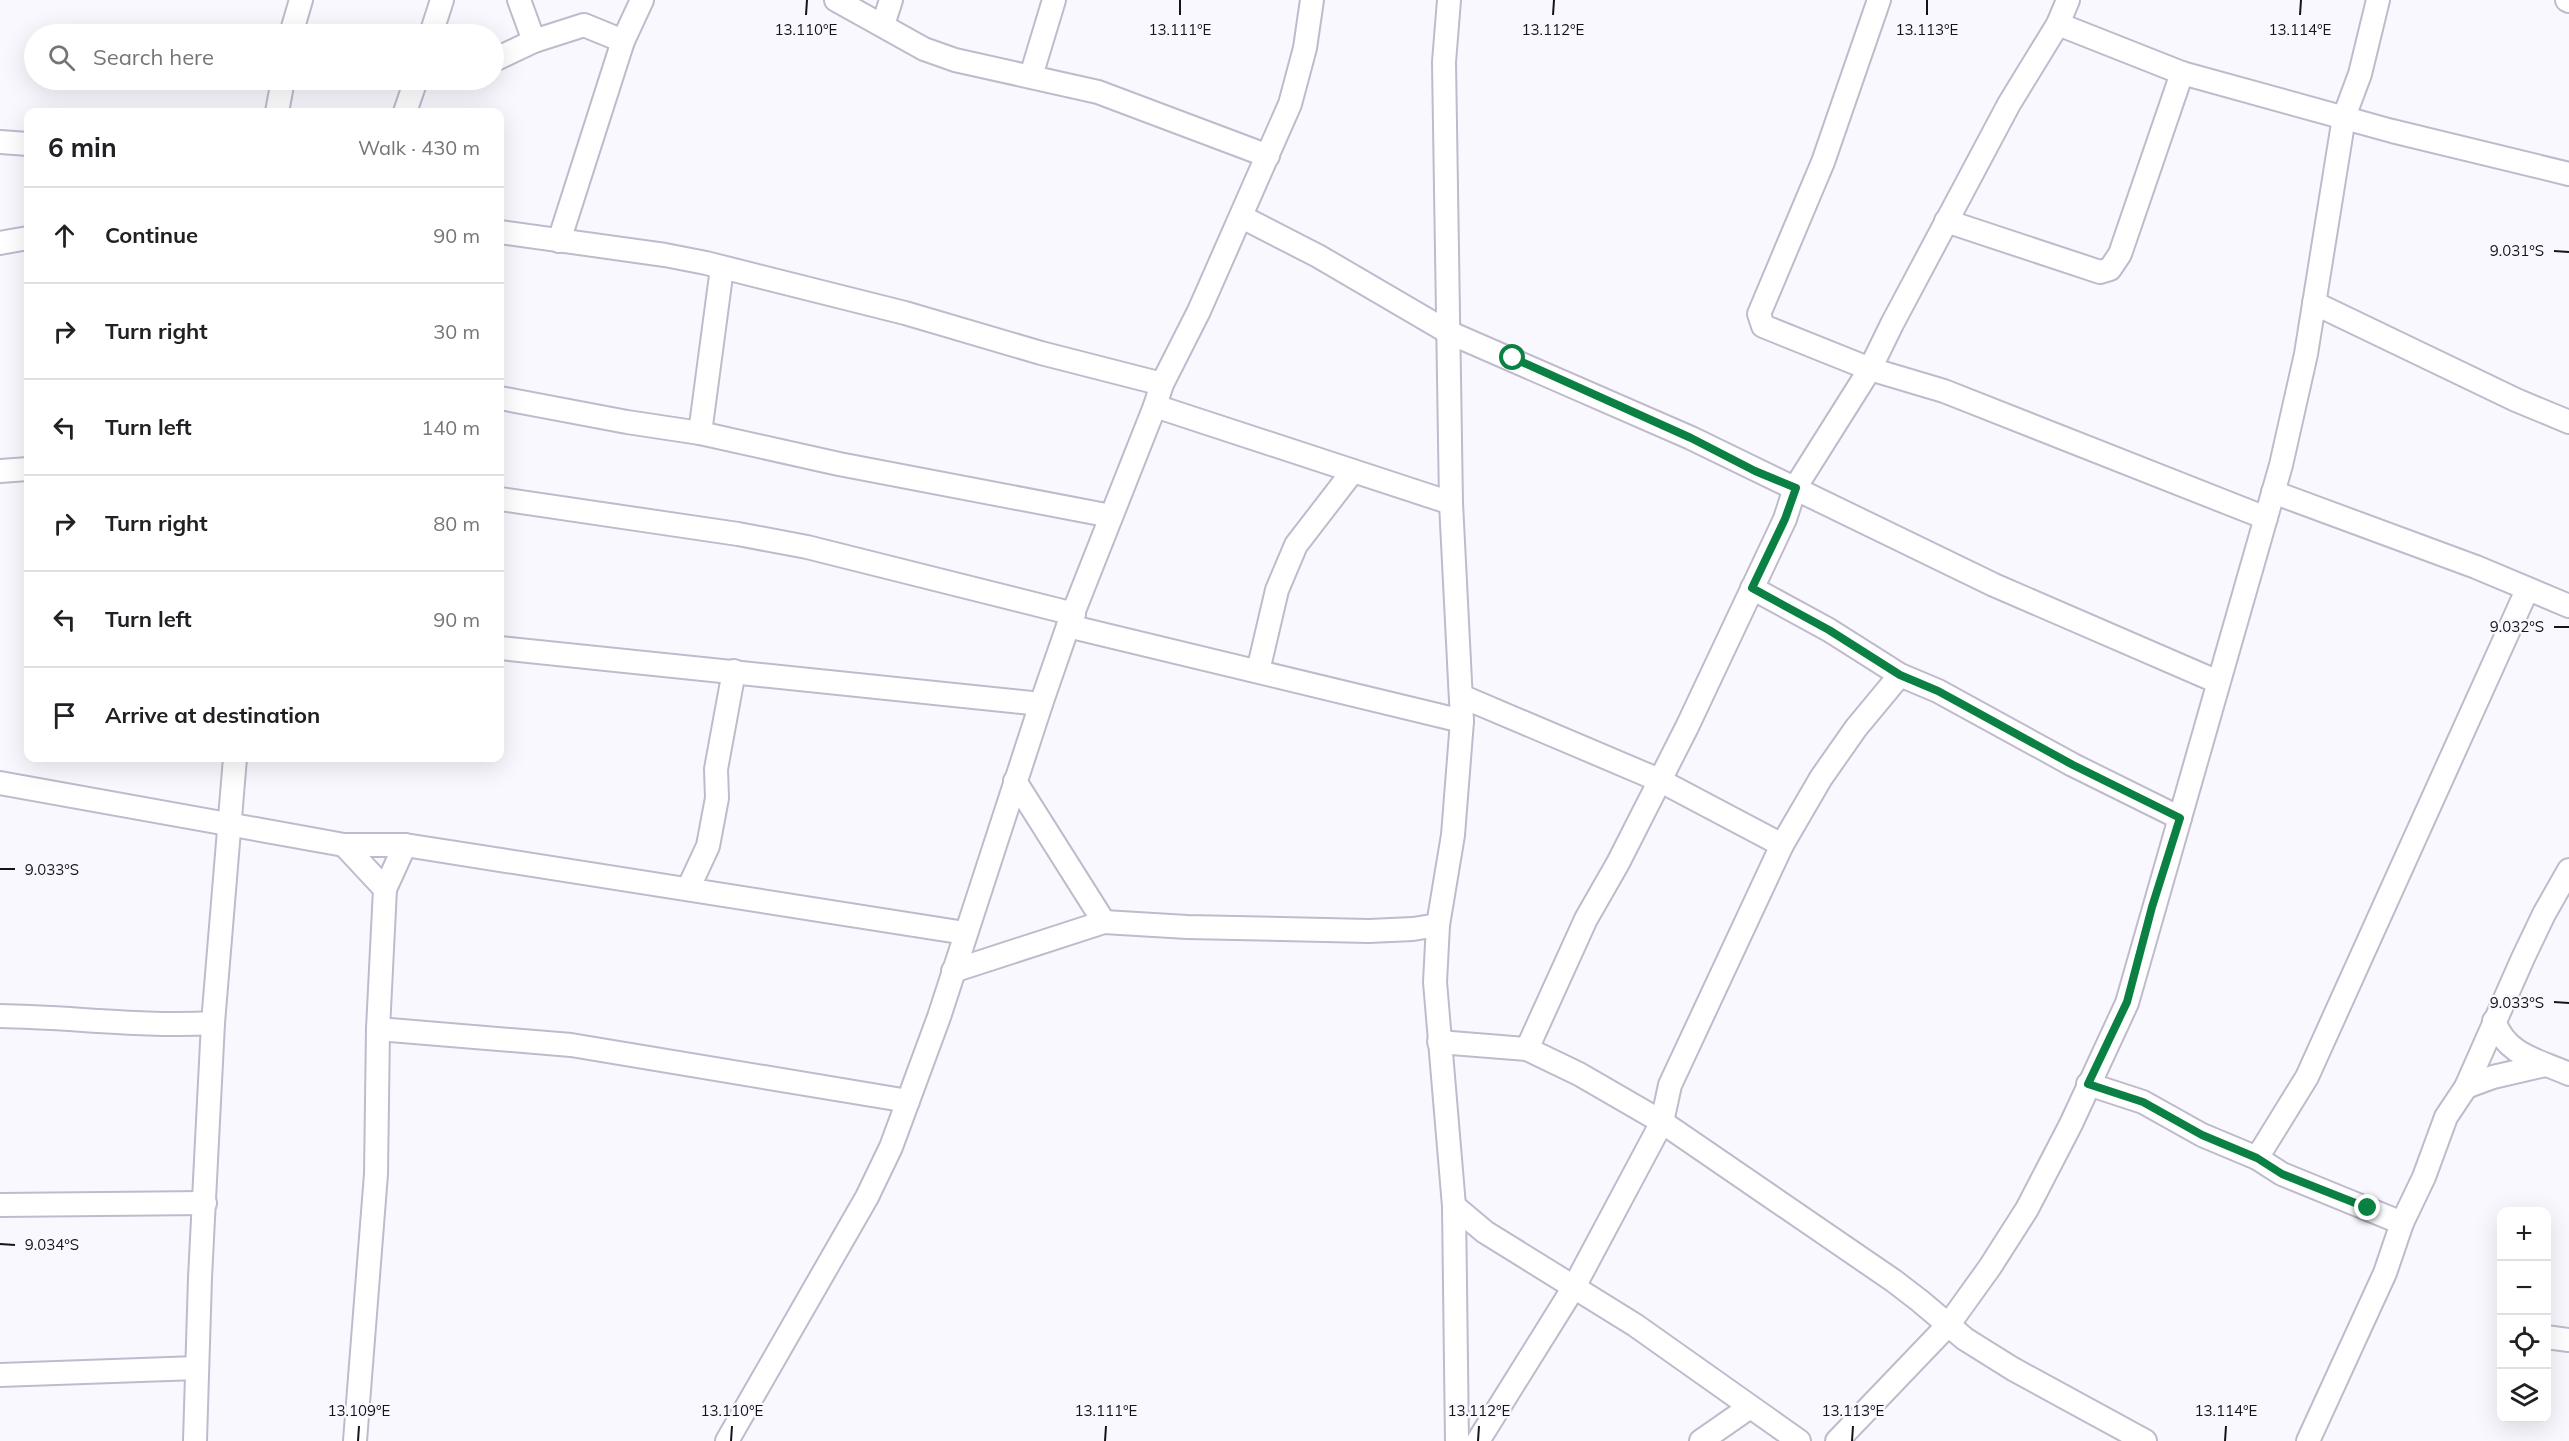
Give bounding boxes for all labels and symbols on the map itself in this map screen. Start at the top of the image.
text: 13.110°E [775,20,838,39]
text: 13.111°E [1149,20,1212,39]
text: 13.112°E [1522,20,1585,39]
text: 13.113°E [1896,20,1959,39]
text: 13.114°E [2269,20,2332,39]
text: 9.031°S [2490,241,2544,260]
route start [1499,344,1525,370]
text: 9.032°S [2490,617,2544,636]
text: 9.033°S [25,860,79,879]
text: 9.033°S [2490,993,2544,1012]
route end [2354,1194,2380,1220]
text: 9.034°S [25,1235,79,1254]
text: 13.109°E [328,1401,391,1420]
text: 13.110°E [701,1401,764,1420]
text: 13.111°E [1075,1401,1138,1420]
text: 13.112°E [1448,1401,1511,1420]
text: 13.113°E [1822,1401,1885,1420]
text: 13.114°E [2195,1401,2258,1420]

